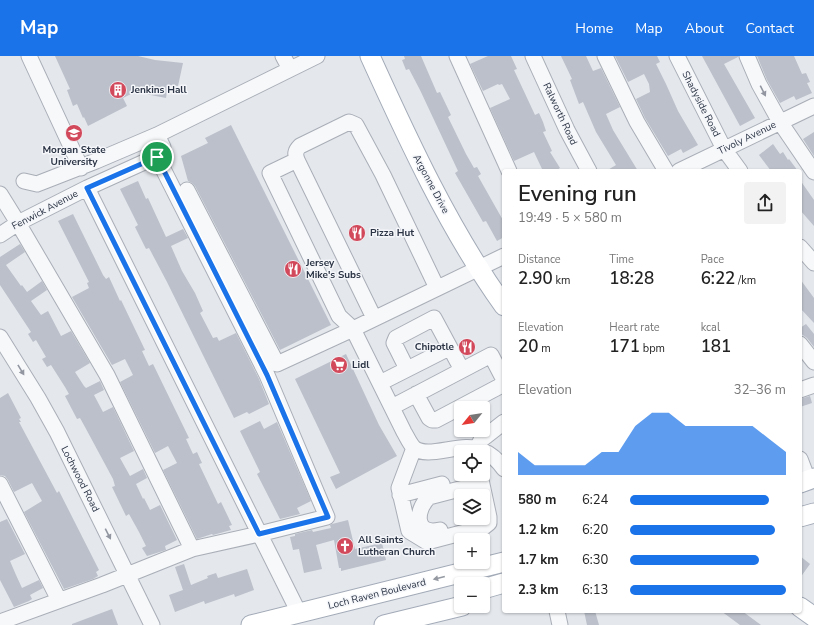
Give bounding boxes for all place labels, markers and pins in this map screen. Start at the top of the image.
building icon: Jenkins Hall [108,80,128,100]
place label: Jenkins Hall [130,83,188,97]
school or university icon: Morgan State University [64,123,84,143]
pin [140,140,174,174]
place label: Morgan State University [42,143,106,169]
restaurant icon: Pizza Hut [347,223,367,243]
place label: Pizza Hut [370,226,414,240]
place label: Jersey Mike's Subs [305,256,361,282]
restaurant icon: Jersey Mike's Subs [283,259,303,279]
restaurant icon: Chipotle [457,337,477,357]
place label: Chipotle [415,340,455,354]
supermarket icon: Lidl [329,355,349,375]
place label: Lidl [352,358,370,372]
place label: All Saints Lutheran Church [358,533,435,559]
church icon: All Saints Lutheran Church [335,536,355,556]

